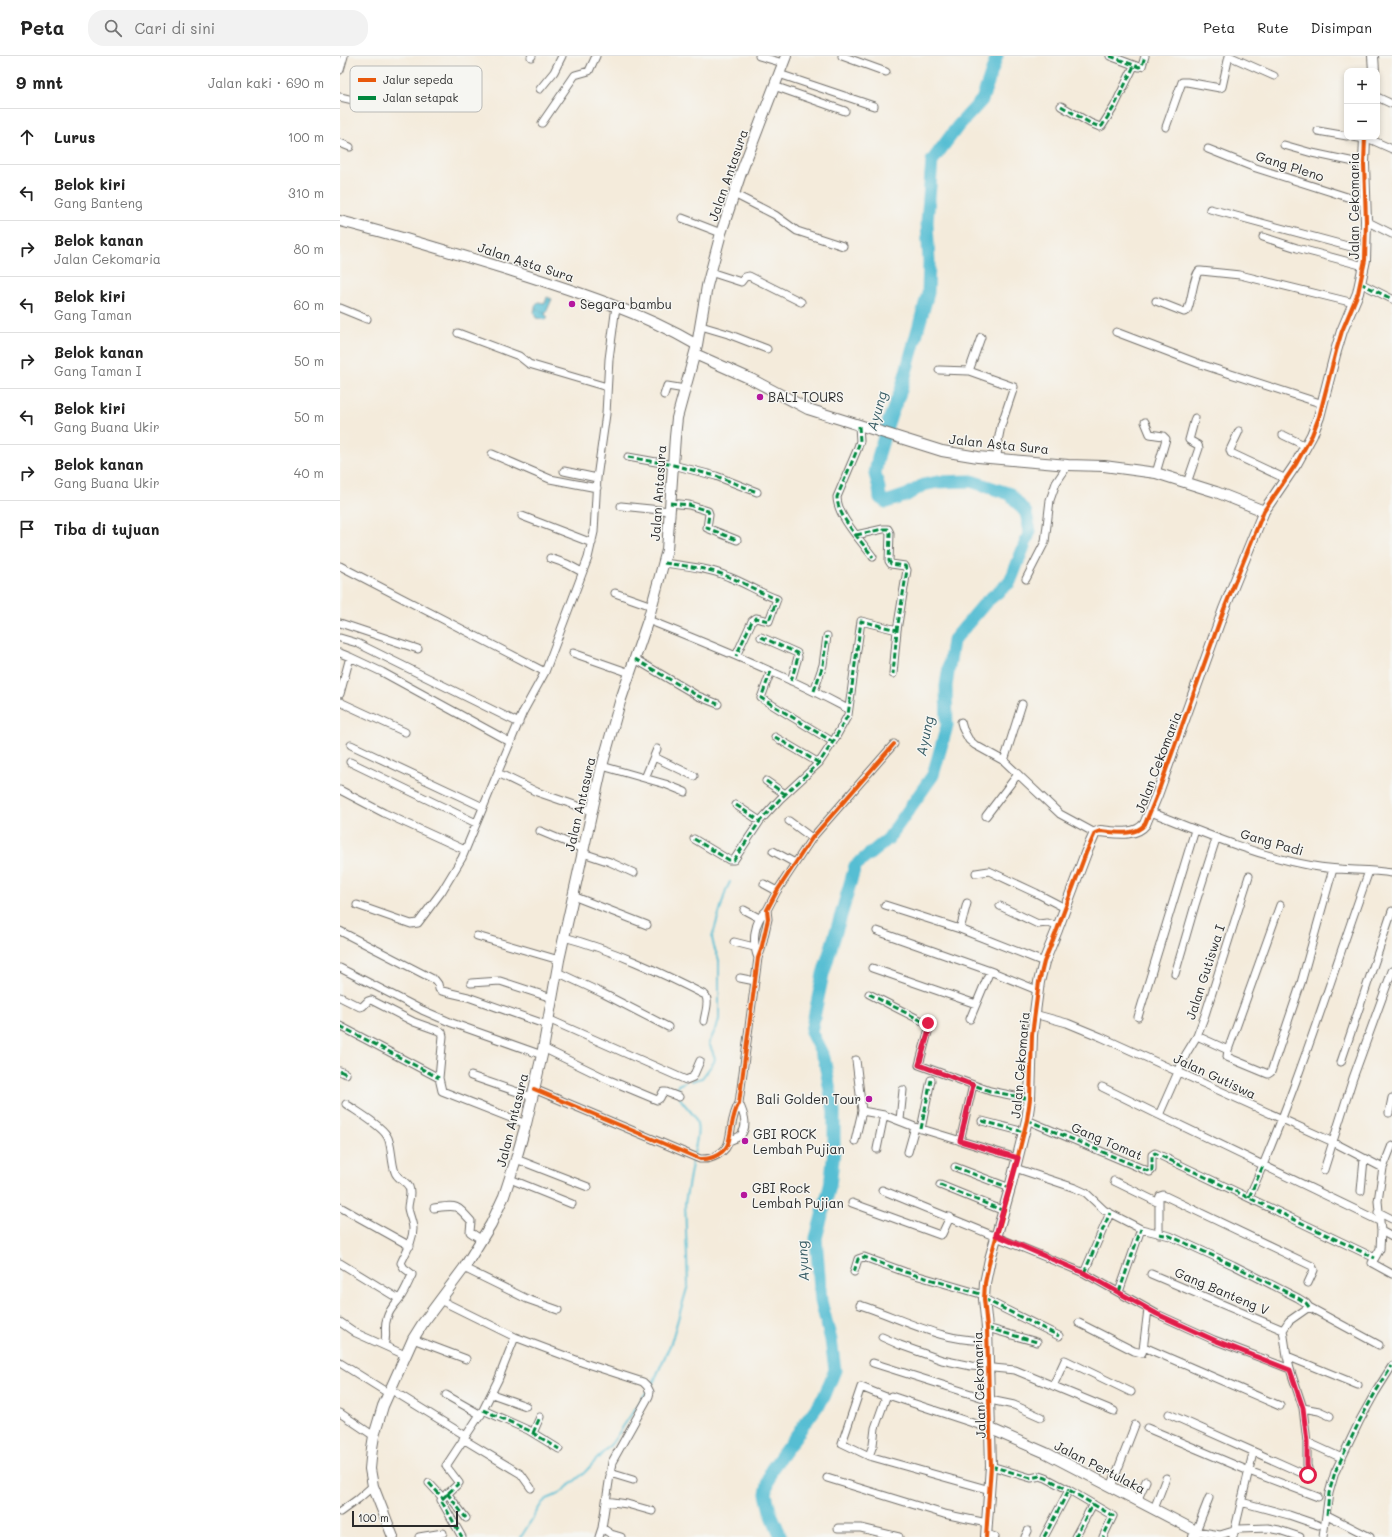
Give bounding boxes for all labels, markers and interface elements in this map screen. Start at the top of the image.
search box [88,10,368,46]
text: Peta [20,15,64,40]
icon: search [102,17,124,39]
text: Cari di sini [134,18,215,38]
text: Peta [1203,18,1235,37]
text: Rute [1257,18,1289,37]
text: Disimpan [1311,18,1372,37]
legend [350,66,482,112]
map controls [1344,68,1380,140]
button: + [1344,68,1380,104]
text: 9 mnt [16,71,63,93]
text: Jalur sepeda [383,72,453,87]
text: Jalan kaki · 690 m [208,74,324,91]
text: Jalan setapak [383,90,459,105]
button: − [1344,104,1380,140]
icon: ahead [16,126,38,148]
text: Lurus [54,127,95,147]
street label: Jalan Antasura [704,127,751,223]
text: 100 m [288,128,324,145]
street label: Gang Pleno [1254,146,1327,185]
street label: Jalan Cekomaria [1345,153,1362,259]
text: Belok kiri [54,174,126,194]
icon: left [16,182,38,204]
text: 310 m [288,184,324,201]
text: Gang Banteng [54,194,143,211]
text: Belok kanan [54,230,143,250]
icon: right [16,238,38,260]
street label: Jalan Asta Sura [476,238,576,285]
text: 80 m [294,240,324,257]
text: Jalan Cekomaria [54,250,161,267]
text: Belok kiri [54,286,126,306]
icon: left [16,294,38,316]
place label: Segara bambu [580,295,672,312]
text: 60 m [294,296,324,313]
marker: Segara bambu [567,299,577,309]
text: Gang Taman [54,306,132,323]
text: Belok kanan [54,342,143,362]
icon: right [16,350,38,372]
text: 50 m [294,352,324,369]
text: Gang Taman I [54,362,142,379]
place label: BALI TOURS [768,388,844,405]
water label: Ayung [862,389,891,433]
marker: BALI TOURS [755,392,765,402]
text: Belok kiri [54,398,126,418]
icon: left [16,406,38,428]
text: 50 m [294,408,324,425]
text: Gang Buana Ukir [54,418,159,435]
street label: Jalan Asta Sura [948,430,1050,457]
street label: Jalan Antasura [646,444,669,541]
text: Belok kanan [54,454,143,474]
icon: right [16,462,38,484]
text: 40 m [294,464,324,481]
text: Gang Buana Ukir [54,474,159,491]
icon: arrive [16,518,38,540]
text: Tiba di tujuan [54,519,159,539]
street label: Jalan Cekomaria [1130,709,1185,815]
water label: Ayung [911,714,938,758]
street label: Jalan Antasura [560,755,599,853]
street label: Gang Padi [1239,824,1306,859]
street label: Jalan Gutiswa I [1181,922,1228,1021]
street label: Jalan Cekomaria [1006,1011,1033,1119]
route end [919,1014,937,1032]
street label: Jalan Gutiswa [1171,1049,1259,1102]
street label: Jalan Antasura [492,1071,531,1169]
place label: Bali Golden Tour [757,1090,861,1107]
marker: Bali Golden Tour [864,1094,874,1104]
street label: Gang Tomat [1069,1118,1146,1163]
place label: GBI ROCK Lembah Pujian [753,1125,845,1157]
marker: GBI ROCK Lembah Pujian [740,1136,750,1146]
place label: GBI Rock Lembah Pujian [752,1179,844,1211]
marker: GBI Rock Lembah Pujian [739,1190,749,1200]
water label: Ayung [792,1240,813,1282]
street label: Gang Banteng V [1172,1263,1272,1318]
street label: Jalan Cekomaria [968,1331,989,1439]
street label: Jalan Pertulaka [1052,1436,1148,1497]
route start [1299,1466,1317,1484]
scale bar [352,1509,458,1528]
text: 100 m [358,1510,389,1525]

